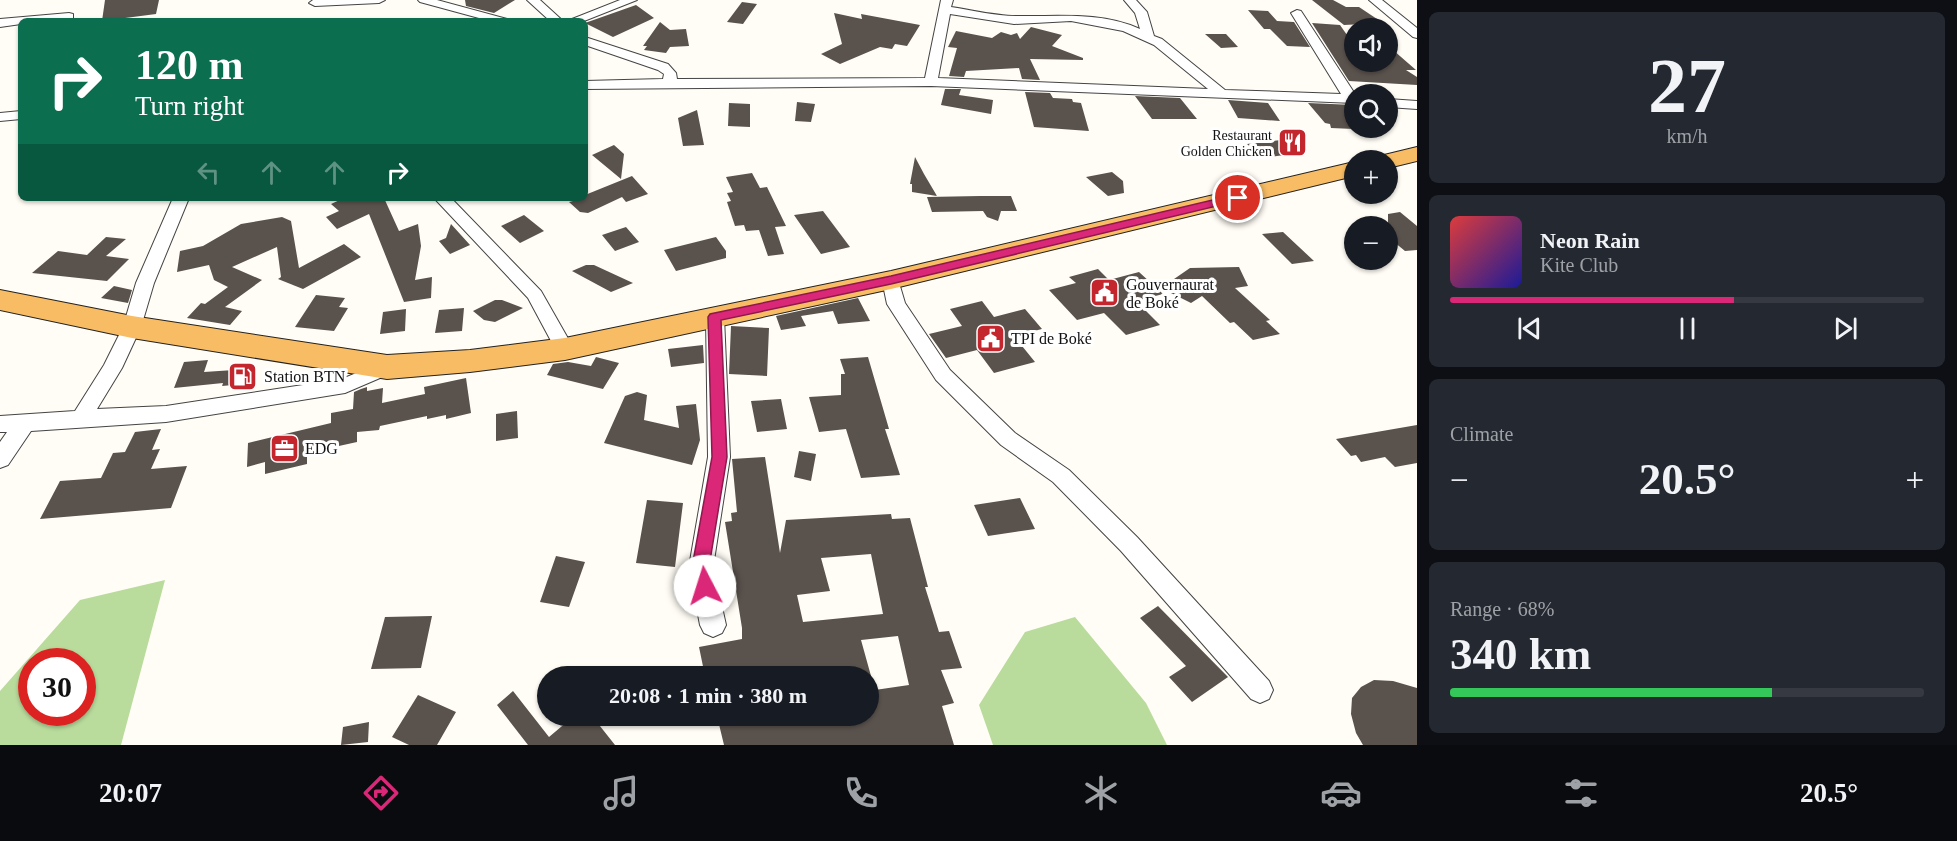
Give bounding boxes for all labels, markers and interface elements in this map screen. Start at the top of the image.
map controls [1344,18,1398,270]
button: sound [1344,18,1398,72]
icon: right [36,42,114,120]
text: 120 m [135,42,244,88]
text: 27 [1648,42,1726,129]
button: search [1344,84,1398,138]
text: Turn right [135,91,244,121]
text: km/h [1666,125,1708,147]
restaurant icon: Restaurant Golden Chicken [1277,127,1309,159]
place label: Restaurant Golden Chicken [1181,128,1272,159]
button: + [1344,150,1398,204]
icon: left [192,156,225,189]
icon: ahead [255,156,288,189]
icon: ahead [318,156,351,189]
icon: right [381,156,414,189]
pin [1212,172,1263,223]
icon: arrive [1221,181,1254,214]
button: − [1344,216,1398,270]
text: Neon Rain [1540,228,1640,253]
text: Kite Club [1540,254,1618,276]
place label: Gouvernaurat de Boké [1126,276,1215,311]
public building icon: Gouvernaurat de Boké [1089,277,1121,309]
icon: previous [1513,312,1546,345]
icon: pause [1671,312,1704,345]
icon: next [1829,312,1862,345]
public building icon: TPI de Boké [974,322,1006,354]
place label: TPI de Boké [1011,330,1092,347]
fuel station icon: Station BTN [227,360,259,392]
place label: Station BTN [264,368,346,385]
text: Climate [1450,423,1513,445]
office icon: EDG [268,432,300,464]
place label: EDG [305,440,338,457]
text: 20.5° [1639,454,1735,504]
text: − [1450,462,1469,498]
text: + [1905,462,1924,498]
position arrow [673,554,737,618]
text: Range · 68% [1450,598,1554,620]
text: 340 km [1450,629,1591,679]
speed limit sign: 30 [18,648,96,726]
text: 20:08 · 1 min · 380 m [609,683,807,708]
icon: directions [360,772,402,814]
icon: music [600,772,642,814]
icon: phone [840,772,882,814]
icon: climate [1080,772,1122,814]
icon: car [1320,772,1362,814]
icon: filters [1560,772,1602,814]
text: 20:07 [99,778,162,808]
text: 20.5° [1800,778,1858,808]

